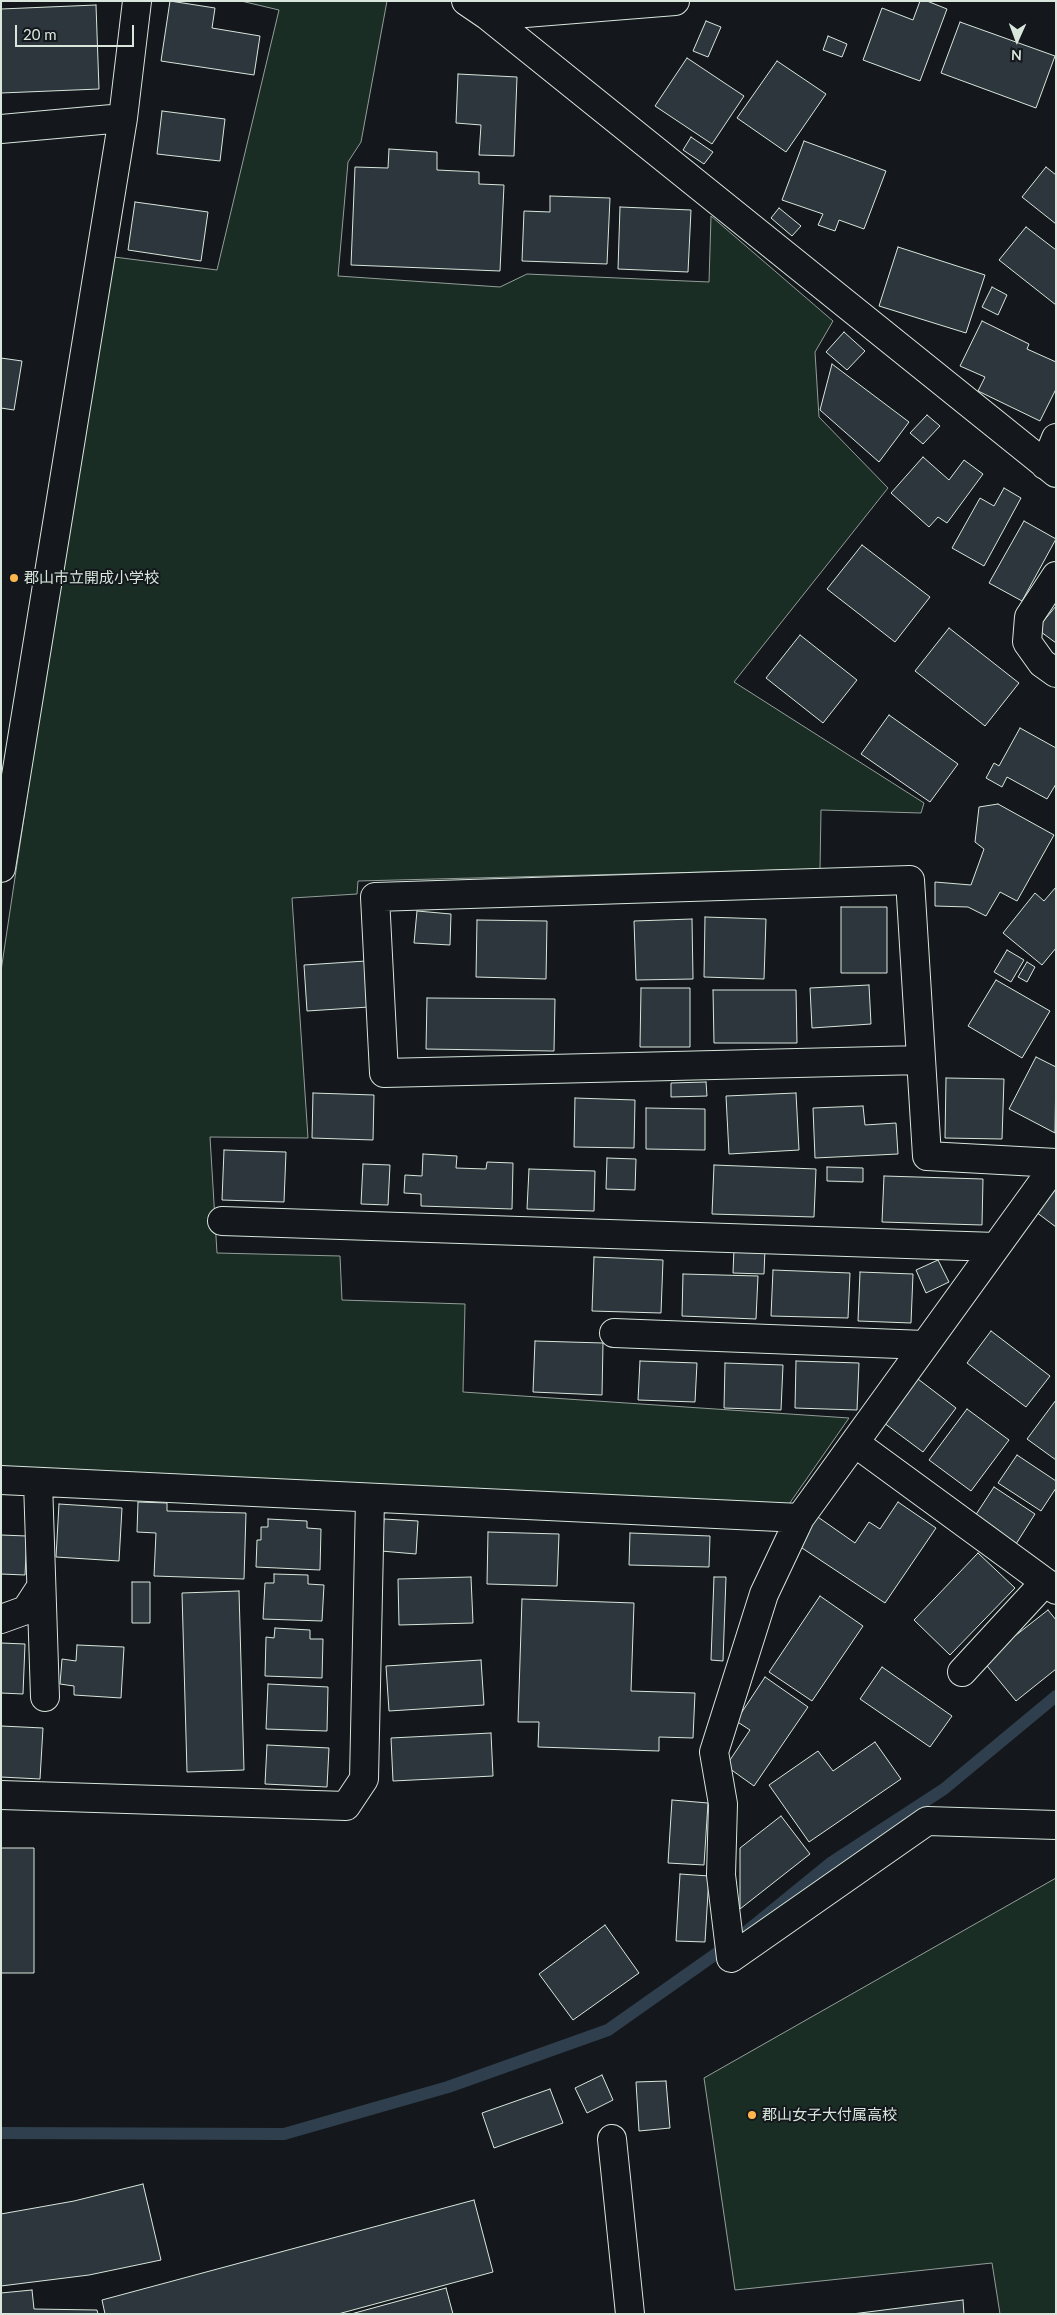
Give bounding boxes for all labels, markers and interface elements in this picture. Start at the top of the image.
scale bar [18,15,136,47]
north arrow [992,15,1042,65]
text: 20 m [23,25,57,43]
text: N [1011,47,1022,64]
place label: 郡山市立開成小学校 [24,569,159,587]
marker: 郡山市立開成小学校 [8,572,20,584]
place label: 郡山女子大付属高校 [762,2106,897,2124]
marker: 郡山女子大付属高校 [746,2109,758,2121]

